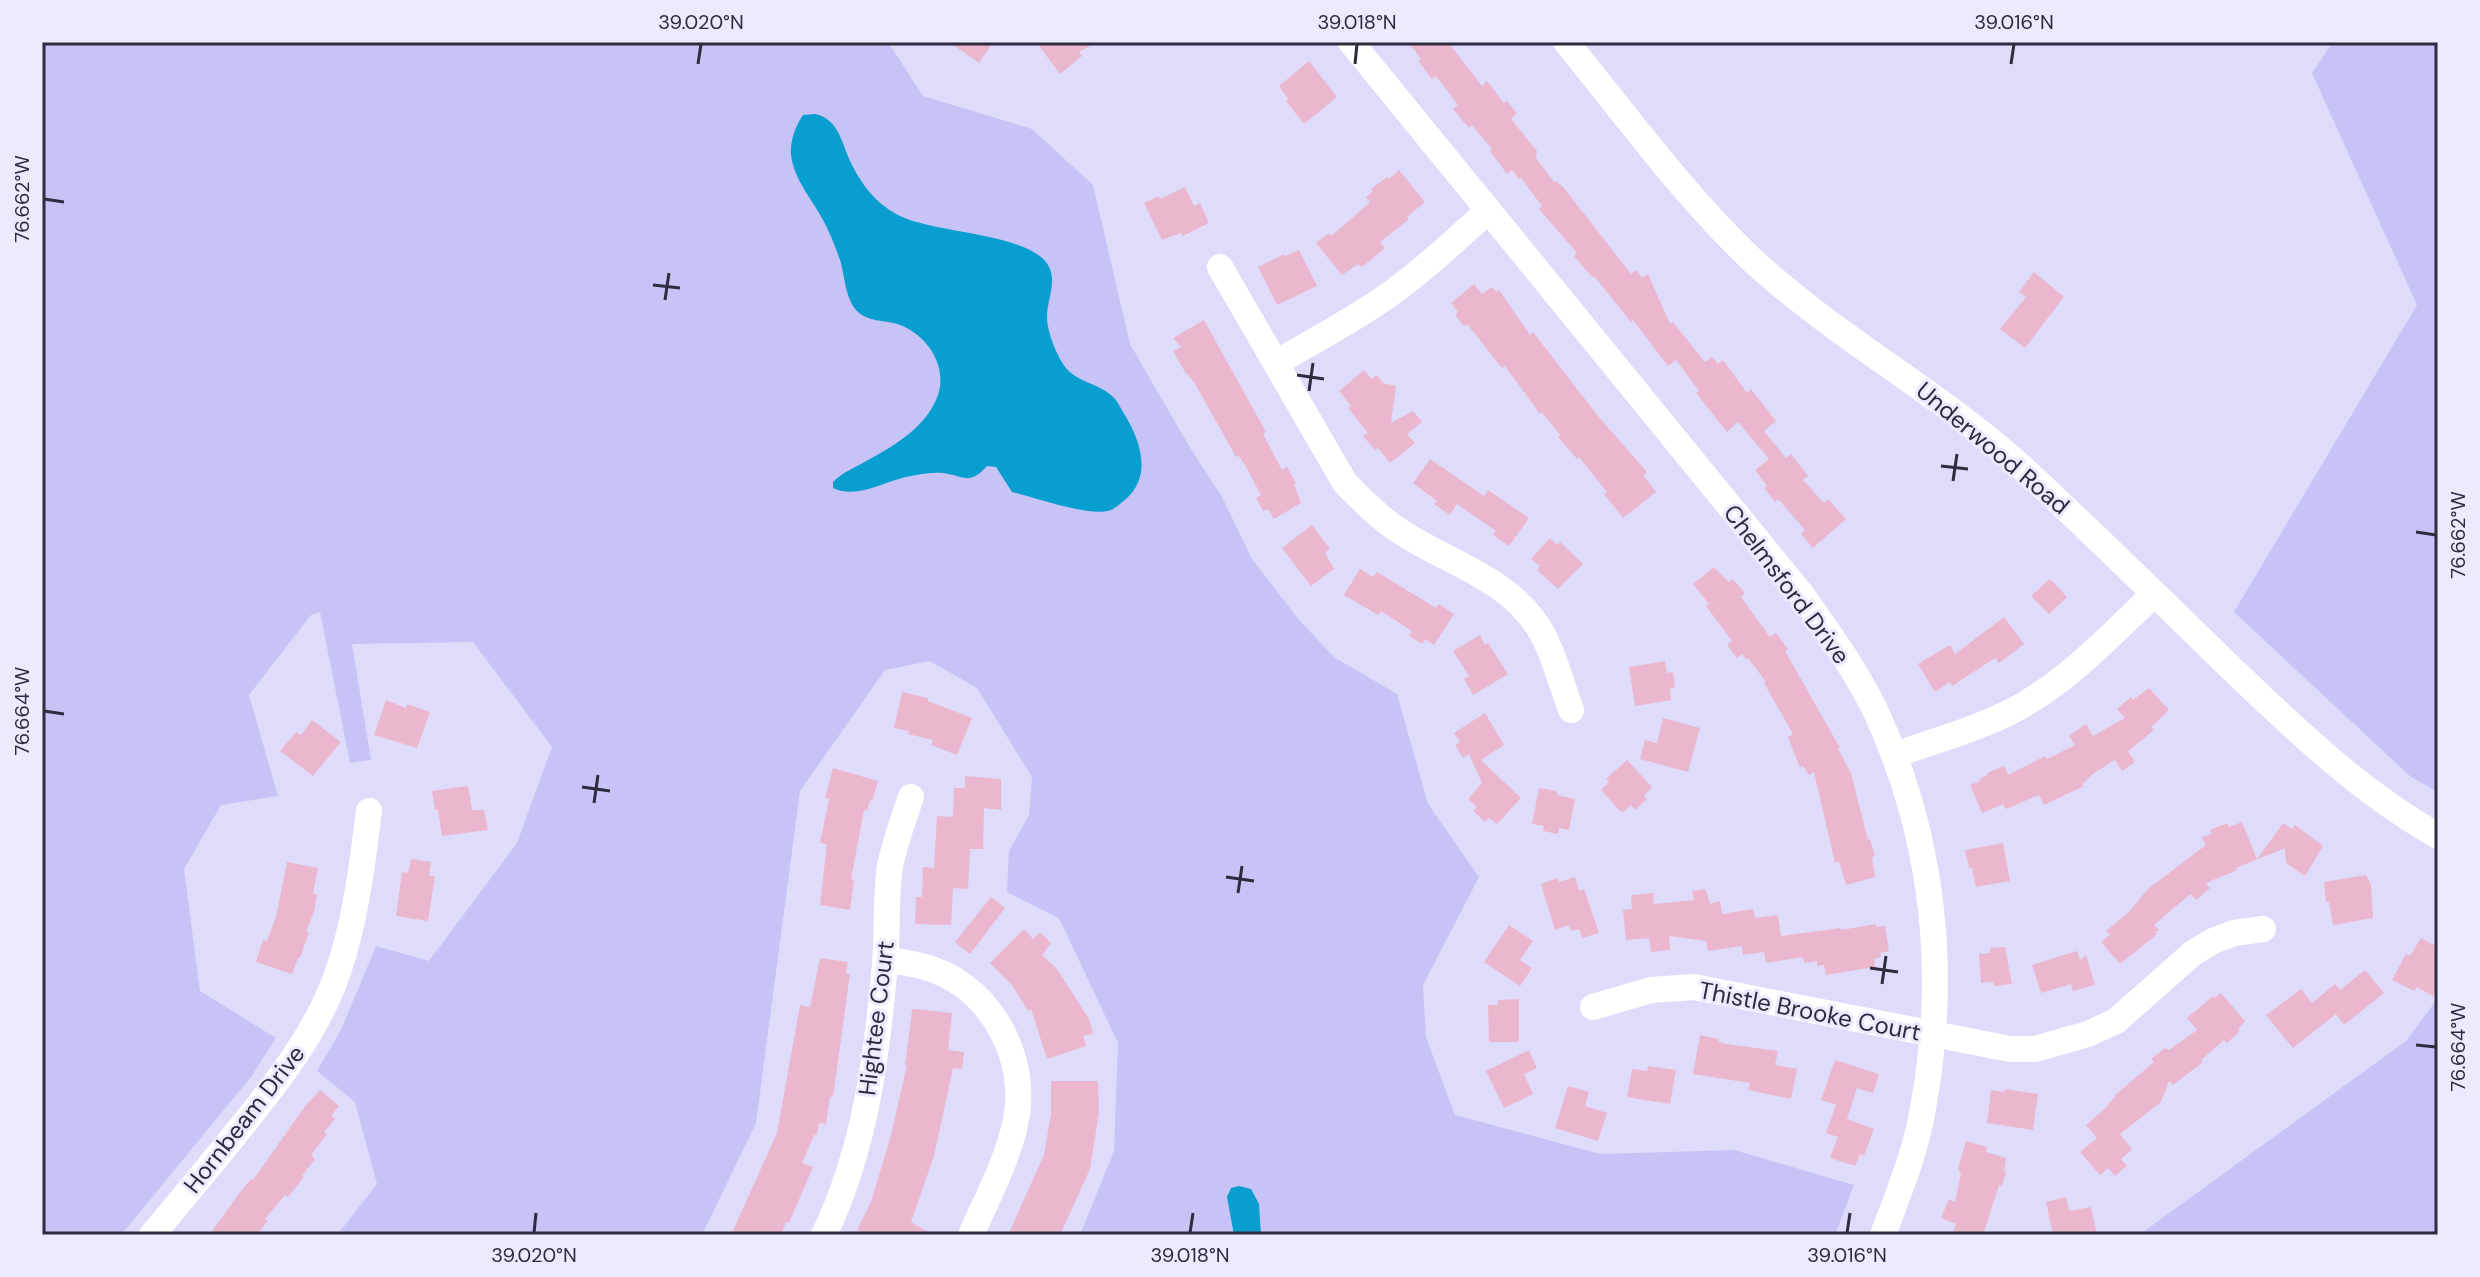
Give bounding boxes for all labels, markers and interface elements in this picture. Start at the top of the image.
text: 39.020°N [658,9,744,35]
text: 39.018°N [1317,9,1397,35]
text: 39.016°N [1974,9,2054,35]
text: 76.662°W [9,155,35,243]
street label: Underwood Road [1910,375,2076,521]
text: 76.662°W [2445,491,2471,579]
street label: Chelmsford Drive [1717,498,1857,670]
text: 76.664°W [9,667,35,755]
street label: Hightee Court [851,939,901,1097]
street label: Thistle Brooke Court [1696,974,1924,1048]
text: 76.664°W [2445,1003,2471,1091]
street label: Hornbeam Drive [177,1039,311,1199]
text: 39.020°N [491,1242,577,1268]
text: 39.018°N [1150,1242,1230,1268]
text: 39.016°N [1807,1242,1887,1268]

